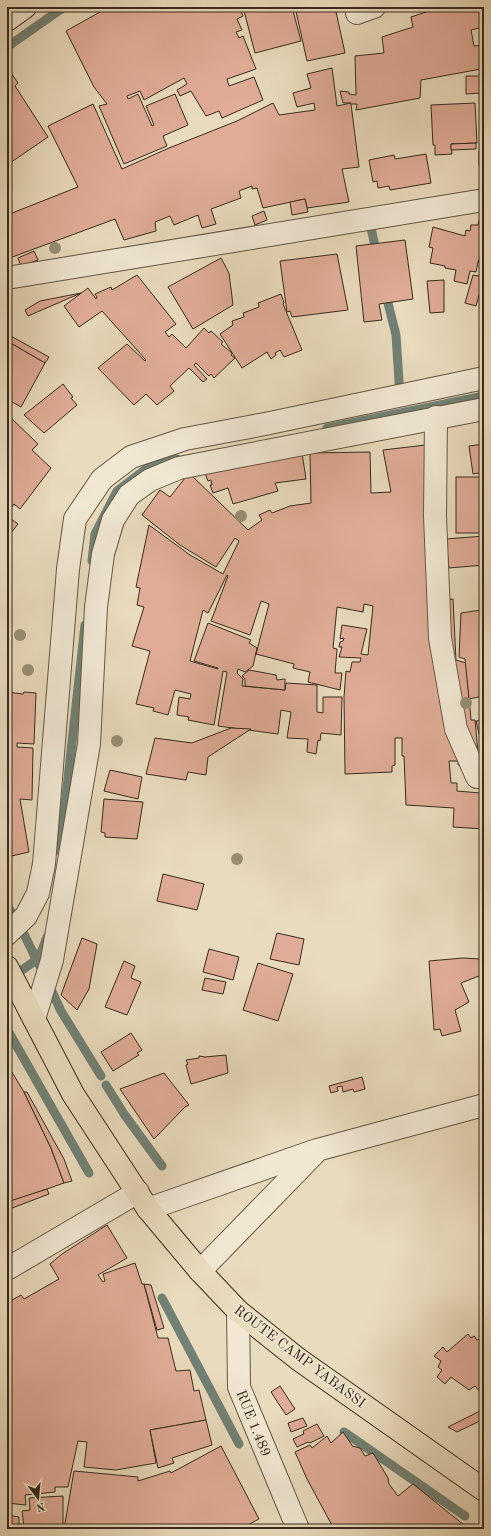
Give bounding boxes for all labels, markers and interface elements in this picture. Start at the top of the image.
street label: ROUTE CAMP YABASSI [231,1303,368,1411]
street label: RUE 1.489 [233,1388,273,1459]
north arrow [18,1478,58,1518]
text: N [34,1500,46,1513]

